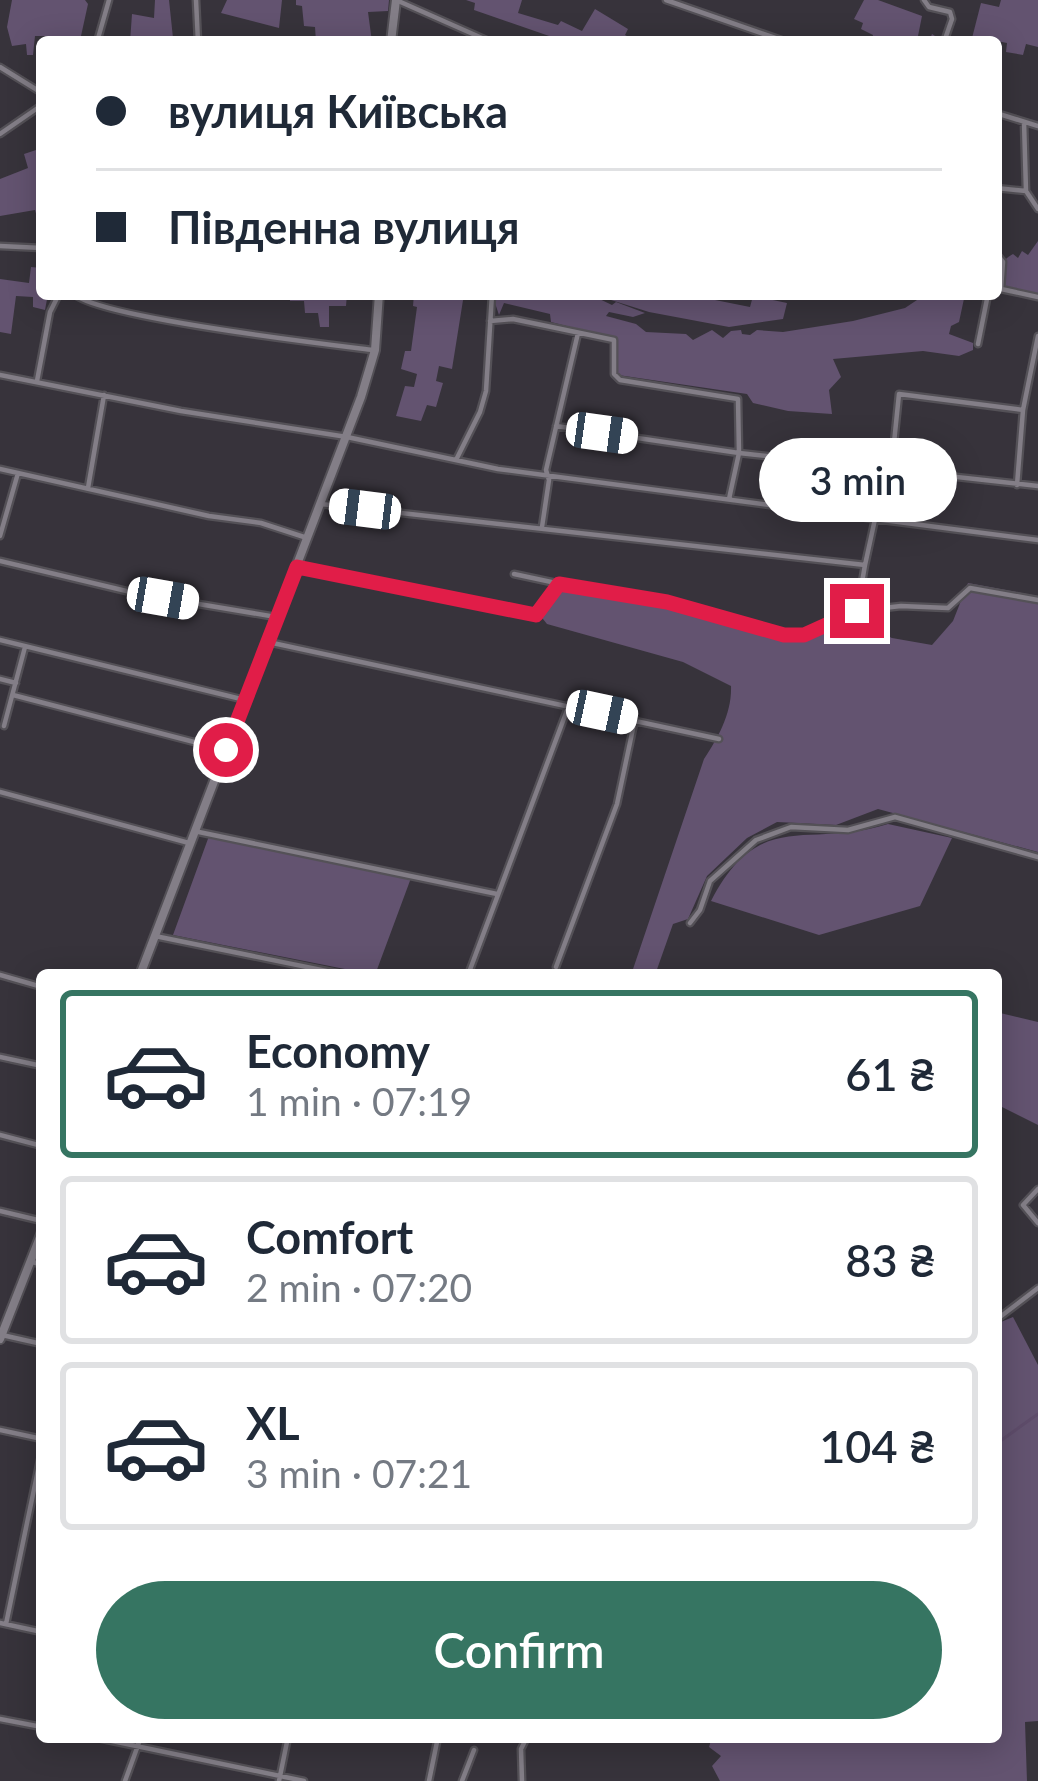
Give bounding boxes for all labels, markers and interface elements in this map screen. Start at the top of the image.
text: вулиця Київська [168,84,508,138]
text: Південна вулиця [168,200,520,254]
car [564,410,640,456]
callout: 3 min [758,437,956,521]
text: 3 min [810,457,906,503]
car [327,487,403,531]
car [124,574,202,622]
route end [830,584,884,638]
car [563,687,641,737]
route start [199,723,253,777]
icon: car [102,1020,210,1128]
text: Economy [246,1024,430,1078]
text: 61 ₴ [845,1047,936,1101]
text: 1 min · 07:19 [246,1078,472,1124]
icon: car [102,1206,210,1314]
text: Comfort [246,1210,413,1264]
text: 83 ₴ [845,1233,936,1287]
text: 2 min · 07:20 [246,1264,472,1310]
icon: car [102,1392,210,1500]
text: XL [246,1396,300,1450]
text: 104 ₴ [819,1419,936,1473]
text: 3 min · 07:21 [246,1450,472,1496]
button: Confirm [96,1581,942,1719]

